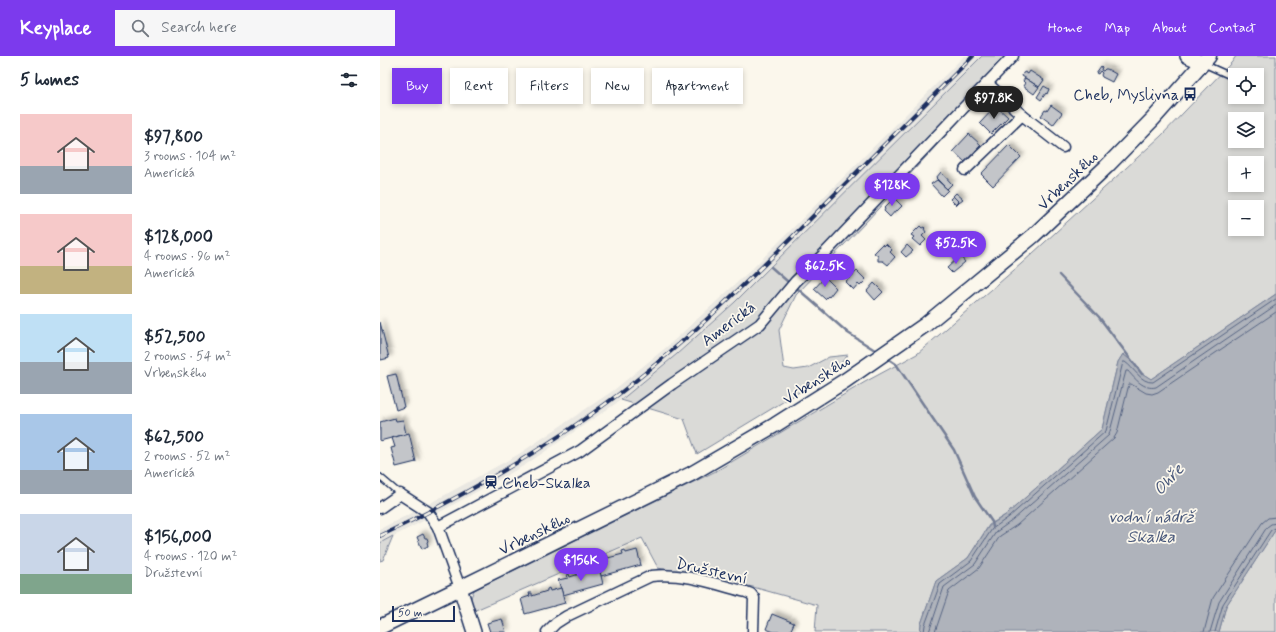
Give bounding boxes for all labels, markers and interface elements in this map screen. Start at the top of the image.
search box [115,10,395,46]
text: Keyplace [20,16,91,41]
icon: search [129,17,151,39]
text: Search here [161,18,237,38]
text: Home [1048,19,1082,37]
text: Map [1104,19,1130,37]
text: About [1152,19,1187,37]
text: Contact [1209,19,1256,37]
chip: Buy [392,68,442,104]
chip: Rent [450,68,508,104]
chip: Filters [516,68,583,104]
chip: New [591,68,644,104]
chip: Apartment [652,68,743,104]
map controls [1228,68,1264,236]
button: locate [1228,68,1264,104]
text: 5 homes [20,69,79,91]
icon: filters [338,69,360,91]
place label: Cheb, Myslivna [1073,85,1179,106]
pin: $97.8K [961,86,1027,120]
bus stop icon: Cheb, Myslivna [1182,86,1198,102]
text: $97.8K [974,90,1014,107]
button: layers [1228,112,1264,148]
text: $97,800 [144,126,203,148]
icon: home [52,130,100,178]
street label: Vrbenského [1033,147,1103,215]
text: 3 rooms · 104 m² [144,148,236,165]
button: + [1228,156,1264,192]
text: Americká [144,165,195,182]
pin: $128K [864,173,920,207]
text: $128K [874,177,910,194]
button: − [1228,200,1264,236]
text: $128,000 [144,226,213,248]
icon: home [52,230,100,278]
pin: $52.5K [923,231,989,265]
text: $52.5K [935,235,977,252]
text: 4 rooms · 96 m² [144,248,230,265]
pin: $62.5K [792,254,858,288]
text: $62.5K [805,258,845,275]
text: Americká [144,265,195,282]
street label: Americká [698,297,760,351]
text: $52,500 [144,326,206,348]
icon: home [52,330,100,378]
text: 2 rooms · 54 m² [144,348,231,365]
street label: Vrbenského [779,351,855,410]
text: Vrbenského [144,365,206,382]
text: $62,500 [144,426,204,448]
icon: home [52,430,100,478]
text: 2 rooms · 52 m² [144,448,230,465]
water label: Ohře [1149,459,1189,500]
text: Americká [144,465,195,482]
place label: Cheb-Skalka [502,473,591,494]
station icon: Cheb-Skalka [483,474,499,490]
water label: vodní nádrž Skalka [1108,506,1197,548]
street label: Vrbenského [496,508,574,561]
text: $156,000 [144,526,212,548]
icon: home [52,530,100,578]
text: 4 rooms · 120 m² [144,548,237,565]
pin: $156K [553,548,609,582]
text: $156K [563,552,599,569]
street label: Družstevní [674,553,749,590]
text: Družstevní [144,565,203,582]
scale bar [392,604,455,623]
text: 50 m [398,606,423,620]

